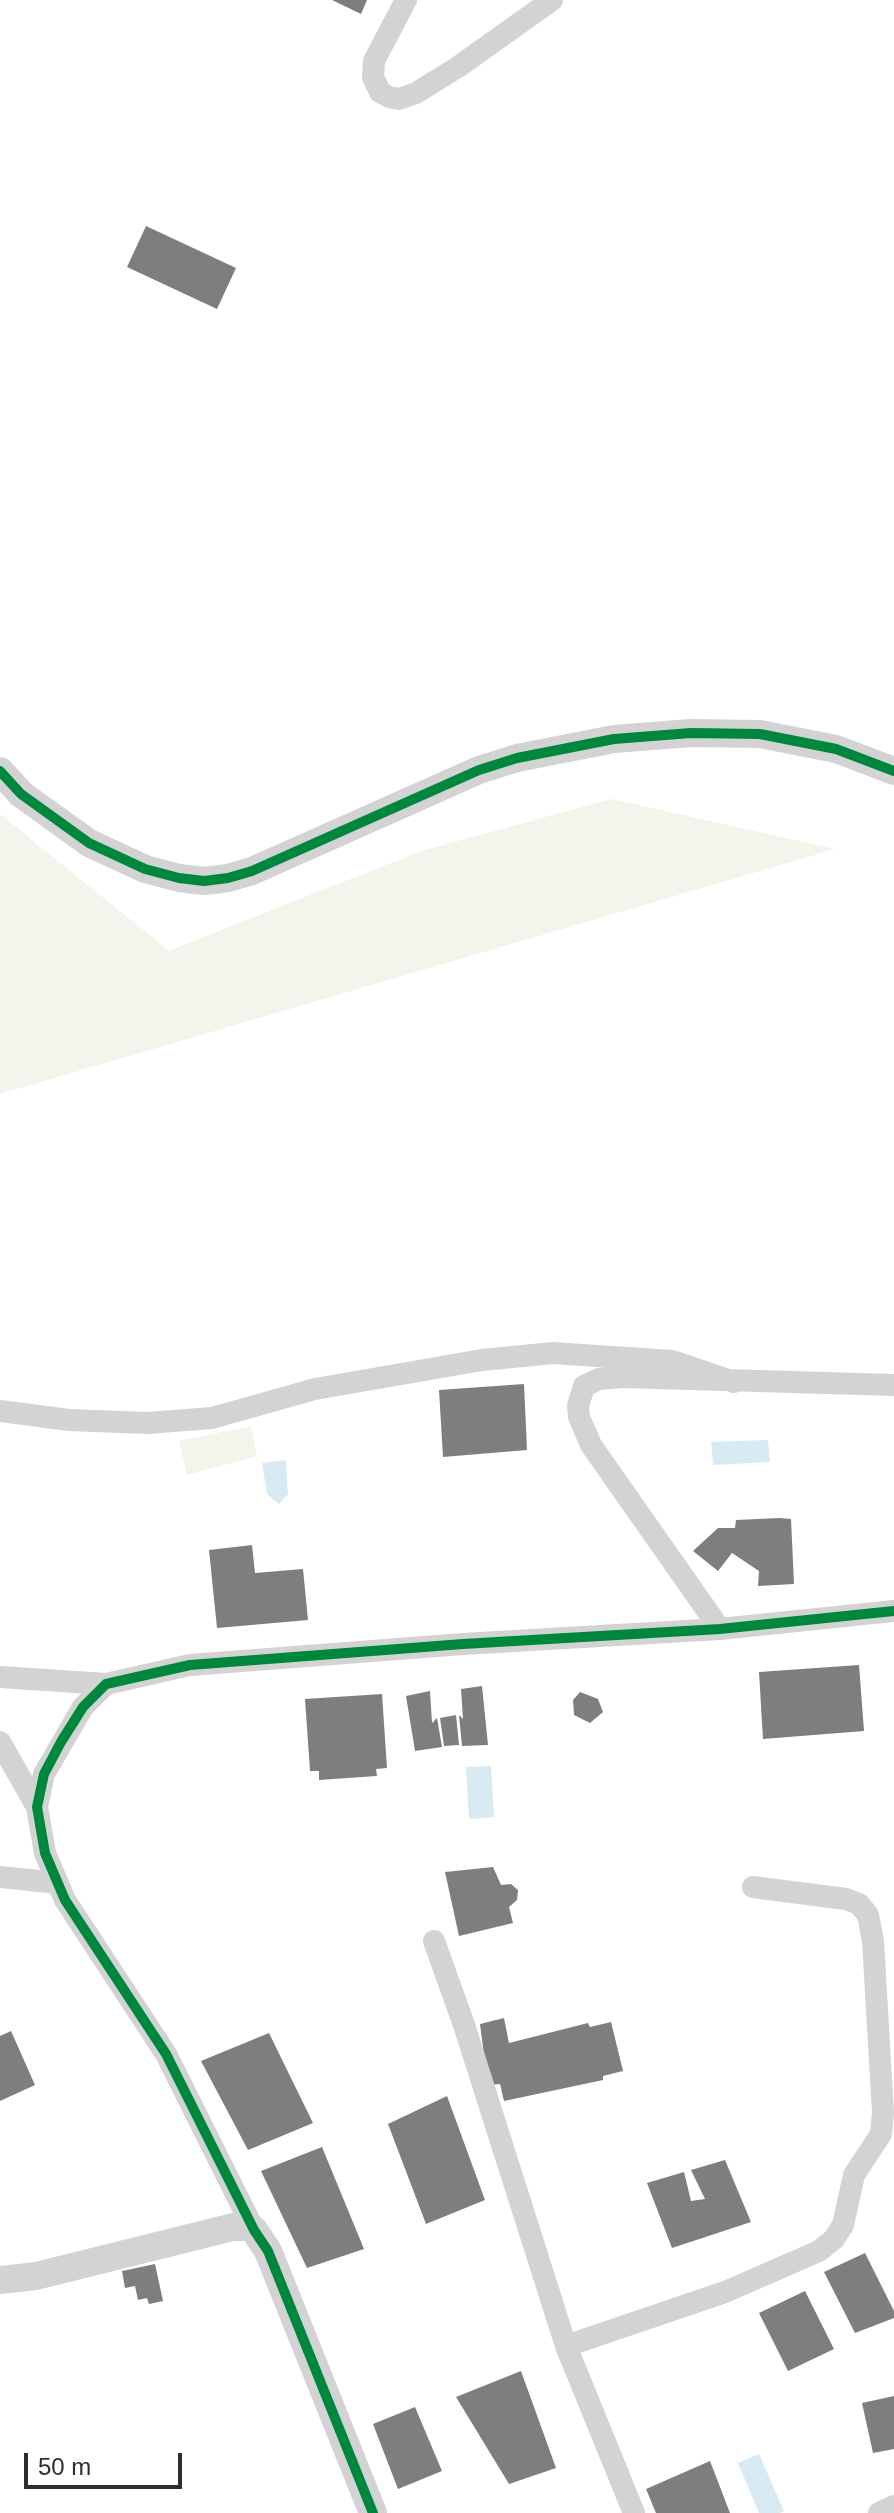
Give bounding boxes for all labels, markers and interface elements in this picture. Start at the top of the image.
scale bar [28,2437,186,2487]
text: 50 m [38,2453,91,2480]

